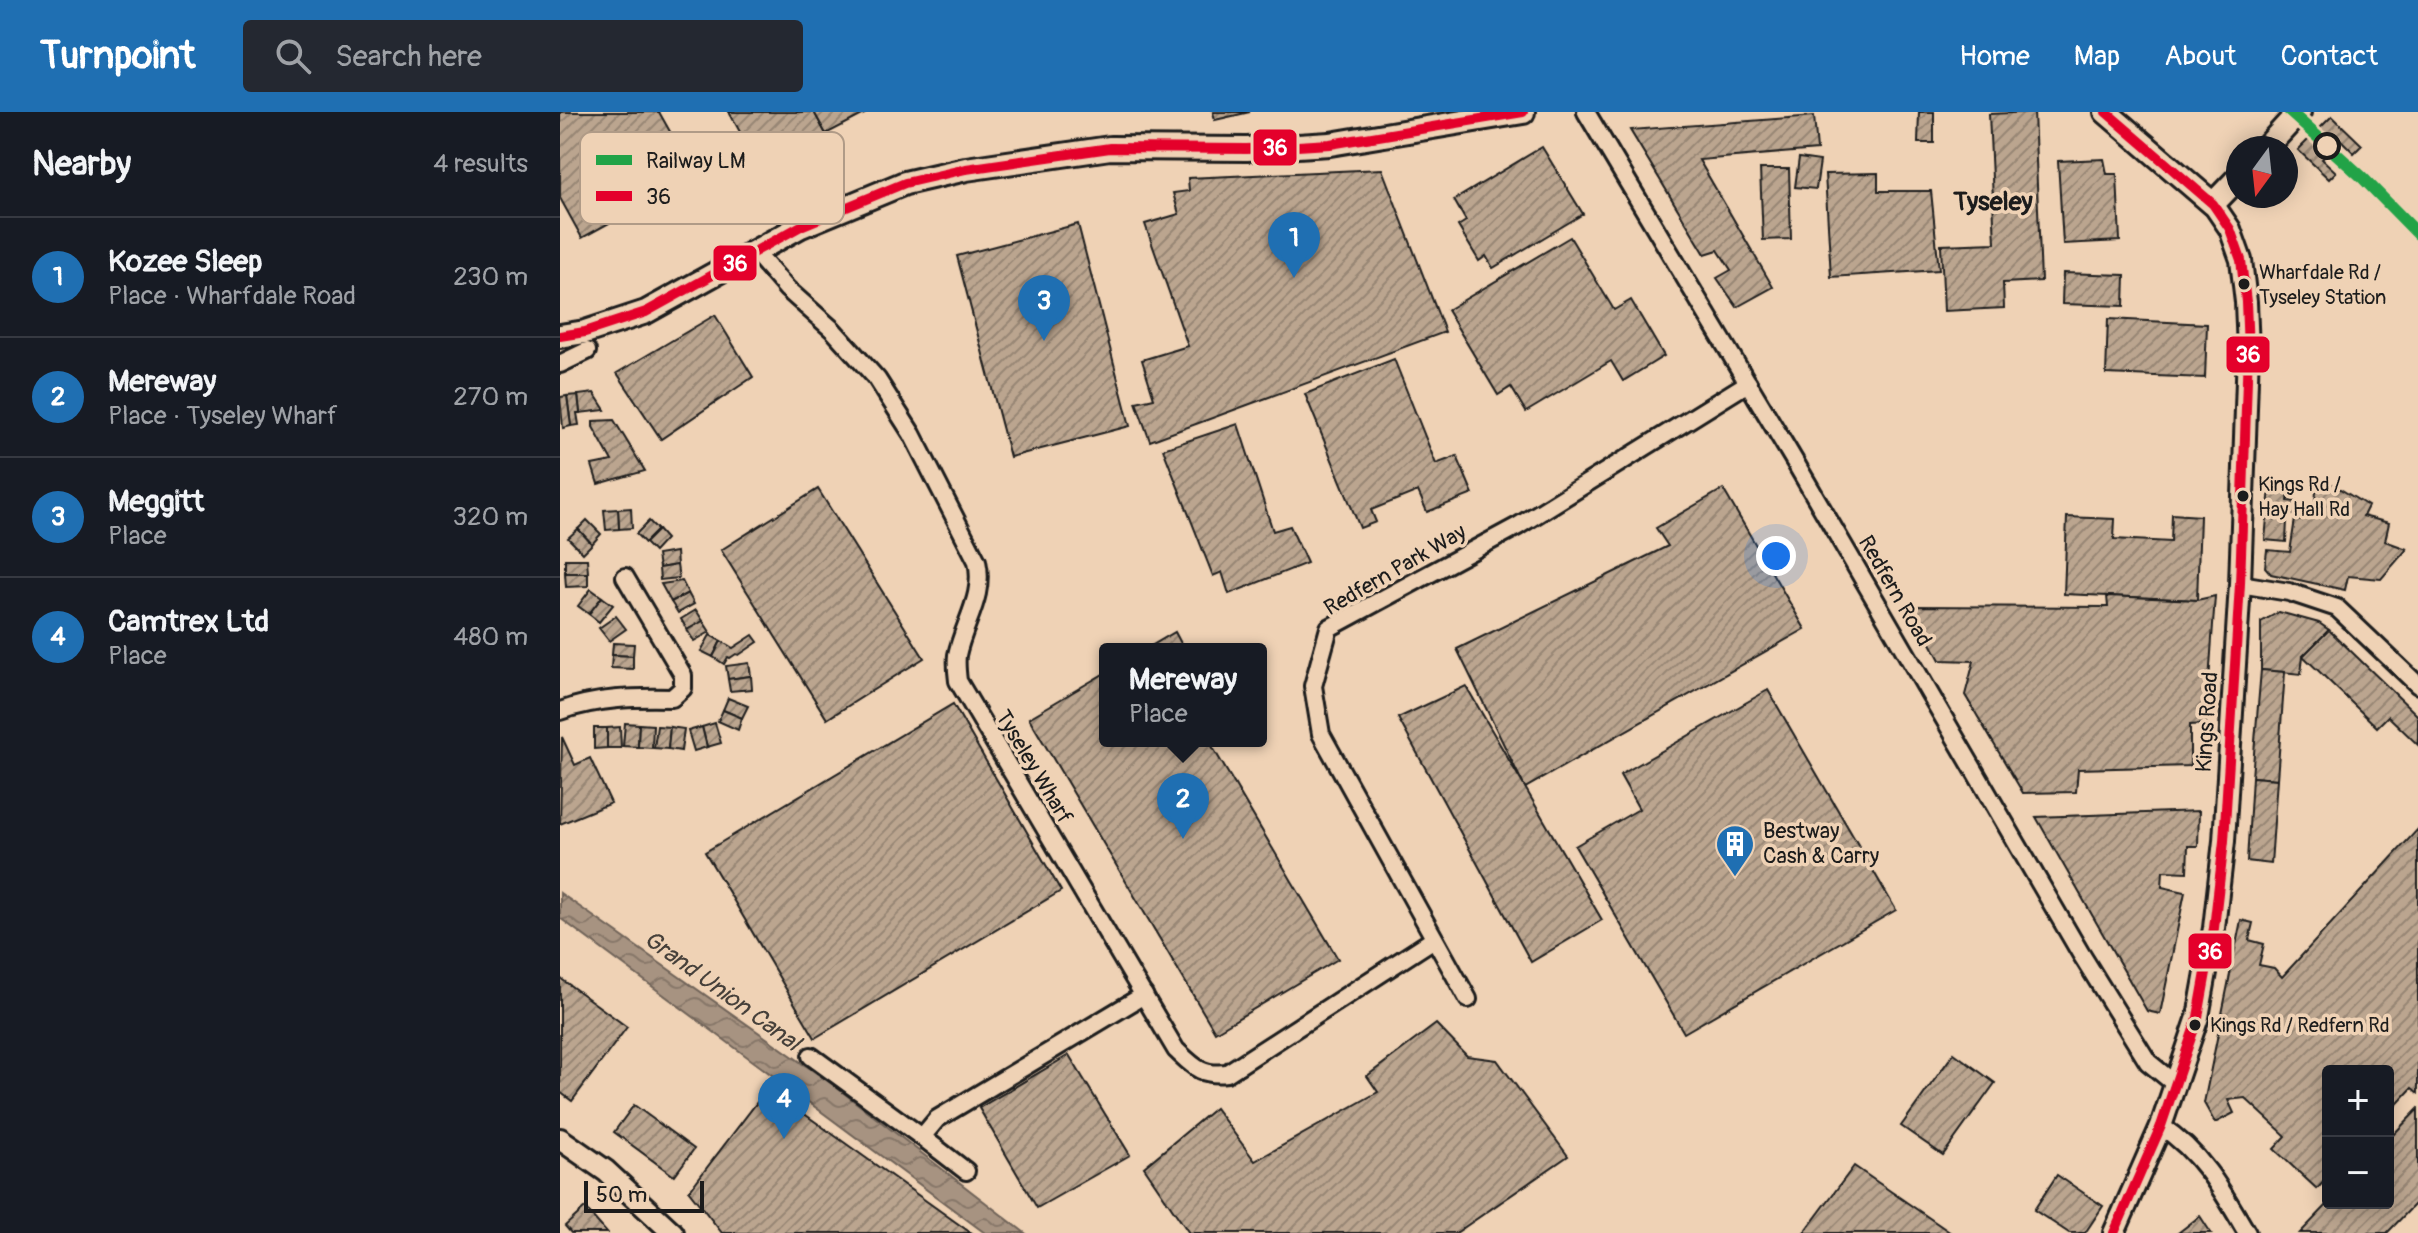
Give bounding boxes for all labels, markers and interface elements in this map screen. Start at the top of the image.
search box [243,20,803,92]
text: Turnpoint [40,32,195,80]
icon: search [271,34,315,78]
text: Search here [335,38,482,75]
text: Home [1959,39,2030,74]
text: Map [2074,39,2120,74]
text: About [2164,39,2237,74]
text: Contact [2281,39,2378,74]
line badge: 36 [1252,128,1298,167]
legend [580,132,844,224]
unlabelled marker [2314,133,2340,159]
text: 36 [1262,134,1288,162]
north arrow [2226,136,2298,208]
text: Nearby [32,143,131,186]
text: Railway LM [646,147,746,175]
text: 4 results [433,148,528,180]
text: 36 [646,183,671,211]
district label: Tyseley [1952,186,2034,218]
pin: 1 [1268,212,1320,278]
text: Kozee Sleep [108,243,262,280]
line badge: 36 [712,244,758,282]
text: 36 [722,250,748,278]
place label: Wharfdale Rd / Tyseley Station [2259,260,2386,310]
text: 1 [53,261,63,293]
text: 230 m [453,261,528,293]
pin: 3 [1018,275,1070,341]
marker: Wharfdale Rd / Tyseley Station [2236,276,2252,292]
text: Place · Wharfdale Road [108,280,356,312]
line badge: 36 [2225,335,2271,374]
text: 36 [2235,341,2261,369]
text: Mereway [108,363,216,400]
text: 2 [51,381,65,413]
text: 270 m [453,381,528,413]
text: Place · Tyseley Wharf [108,400,338,432]
place label: Kings Rd / Hay Hall Rd [2258,472,2350,522]
text: Meggitt [108,483,204,520]
marker: Kings Rd / Hay Hall Rd [2235,488,2251,504]
text: 3 [51,501,65,533]
text: 320 m [452,501,528,533]
street label: Redfern Park Way [1319,518,1471,622]
text: Place [108,520,167,552]
street label: Redfern Road [1852,531,1938,651]
your location [1756,536,1796,576]
text: Camtrex Ltd [108,603,269,640]
text: 4 [50,621,66,653]
text: 480 m [453,621,528,653]
text: Place [108,640,167,672]
popup [1099,643,1267,747]
text: Mereway [1129,661,1237,698]
street label: Kings Road [2190,671,2224,773]
text: Place [1129,698,1188,730]
street label: Tyseley Wharf [989,705,1079,829]
pin: 2 [1157,773,1209,839]
place label: Bestway Cash & Carry [1763,817,1879,870]
building icon: Bestway Cash & Carry [1714,823,1756,878]
water label: Grand Union Canal [638,924,808,1059]
line badge: 36 [2187,932,2233,970]
text: 36 [2197,938,2223,966]
place label: Kings Rd / Redfern Rd [2210,1013,2390,1038]
marker: Kings Rd / Redfern Rd [2187,1017,2203,1033]
map controls [2322,1065,2394,1209]
button: + [2322,1065,2394,1137]
pin: 4 [758,1073,810,1139]
button: − [2322,1137,2394,1209]
scale bar [584,1177,704,1213]
text: 50 m [596,1181,647,1209]

